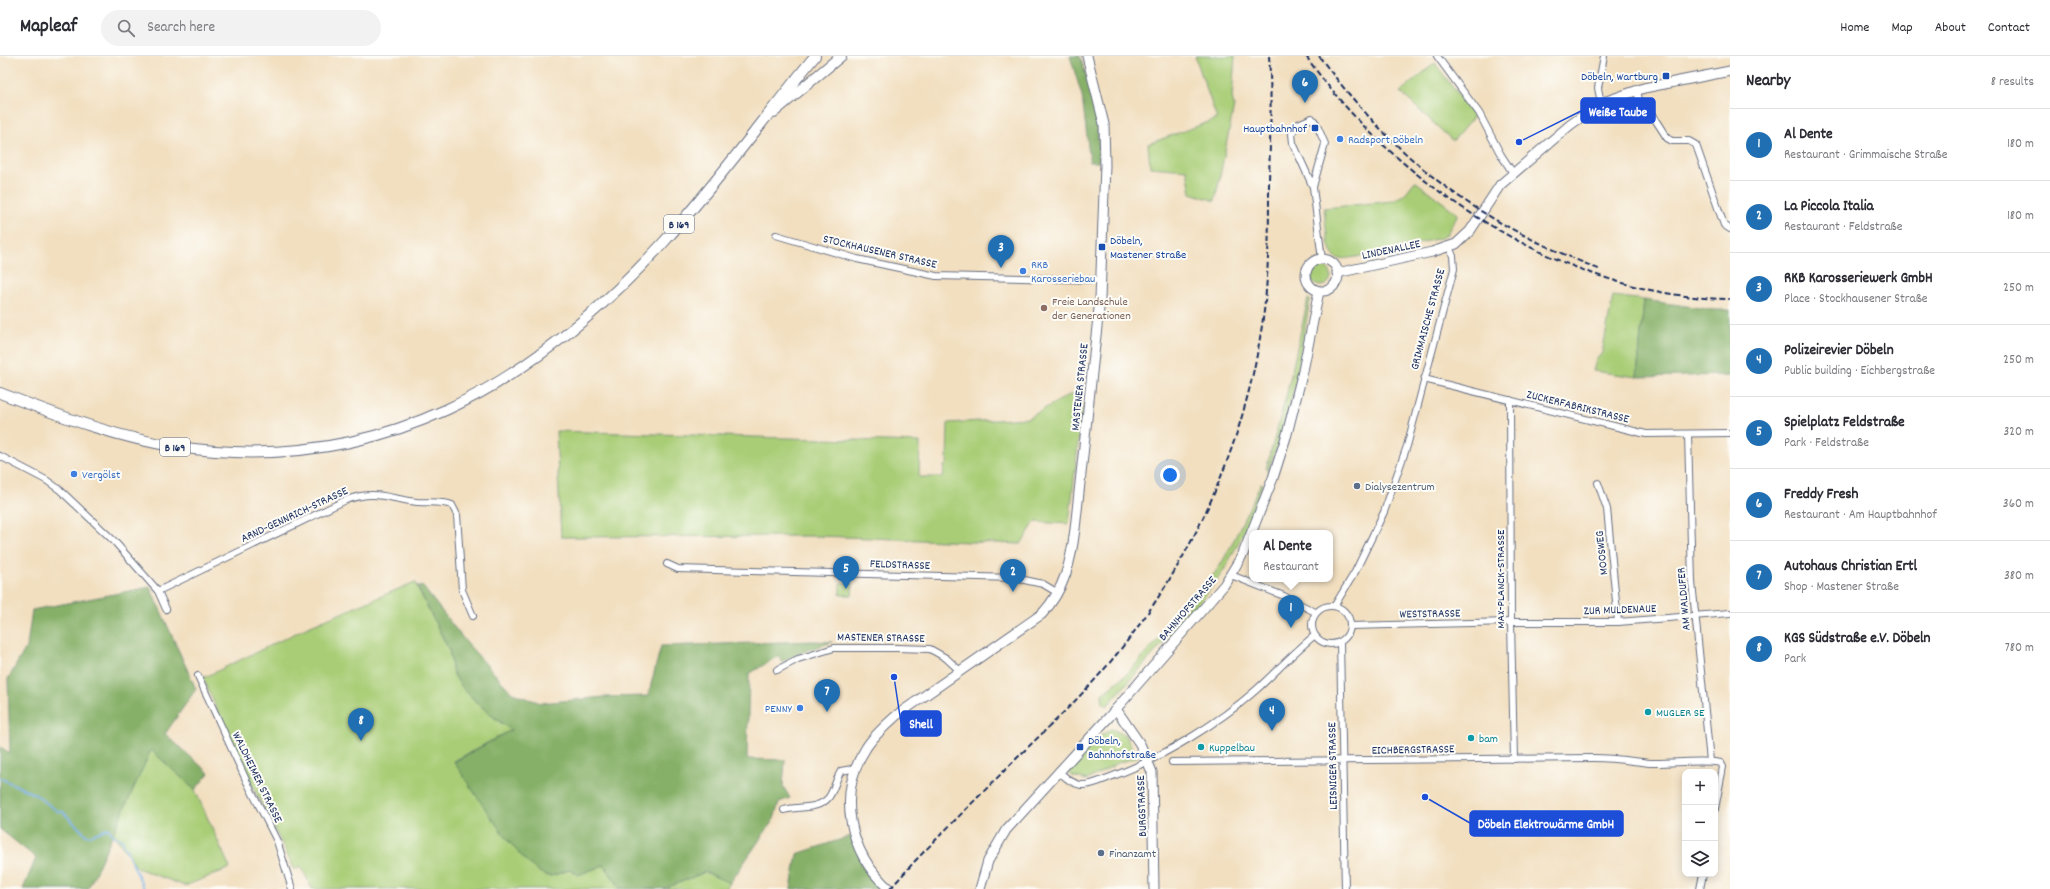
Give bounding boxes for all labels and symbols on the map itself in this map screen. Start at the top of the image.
place label: Döbeln, Wartburg [1581,69,1658,86]
pin: 6 [1292,70,1318,103]
marker: Döbeln, Wartburg [1661,71,1671,81]
callout: Weiße Taube [1581,98,1655,123]
text: Weiße Taube [1589,104,1648,123]
place label: Hauptbahnhof [1243,121,1308,138]
marker: Hauptbahnhof [1310,123,1320,133]
place label: Radsport Döbeln [1348,132,1424,149]
marker: Radsport Döbeln [1335,134,1345,144]
road number: B 169 [664,215,694,233]
street label: STOCKHAUSENER STRASSE [821,231,939,274]
place label: Döbeln, Mastener Straße [1110,233,1186,264]
pin: 3 [988,235,1014,268]
street label: LINDENALLEE [1360,236,1423,265]
marker: Döbeln, Mastener Straße [1097,242,1107,252]
place label: RKB Karosseriebau [1031,257,1095,288]
marker: RKB Karosseriebau [1018,266,1028,276]
street label: GRIMMAISCHE STRASSE [1407,266,1450,372]
place label: Freie Landschule der Generationen [1052,294,1131,325]
marker: Freie Landschule der Generationen [1039,303,1049,313]
street label: MASTENER STRASSE [1067,342,1094,432]
street label: ZUCKERFABRIKSTRASSE [1525,386,1631,429]
road number: B 169 [160,438,190,456]
your location [1160,465,1180,485]
place label: Vergölst [82,467,121,484]
marker: Vergölst [69,469,79,479]
place label: Dialysezentrum [1365,479,1435,496]
marker: Dialysezentrum [1352,481,1362,491]
street label: ARND-GENNRICH-STRASSE [238,483,351,548]
street label: MAX-PLANCK-STRASSE [1493,529,1510,628]
street label: MOOSWEG [1592,530,1613,576]
pin: 5 [833,556,859,589]
street label: FELDSTRASSE [869,556,931,575]
pin: 2 [1000,559,1026,592]
street label: AM WALDUFER [1673,566,1696,631]
street label: BAHNHOFSTRASSE [1155,572,1222,645]
pin: 1 [1278,595,1304,628]
street label: ZUR MULDENAUE [1583,601,1657,620]
street label: WESTSTRASSE [1399,605,1461,624]
street label: MASTENER STRASSE [837,629,925,648]
pin: 7 [814,679,840,712]
pin: 4 [1259,698,1285,731]
place label: PENNY [765,701,793,718]
marker: PENNY [795,703,805,713]
place label: MUGLER SE [1656,705,1705,722]
marker: MUGLER SE [1643,707,1653,717]
pin: 8 [348,708,374,741]
callout: Shell [901,711,941,736]
text: Shell [909,716,934,735]
street label: LEISNIGER STRASSE [1324,721,1343,810]
street label: WALDHEIMER STRASSE [227,729,286,827]
place label: bam [1479,731,1498,748]
place label: Döbeln, Bahnhofstraße [1088,733,1156,764]
marker: bam [1466,733,1476,743]
place label: Kuppelbau [1209,740,1255,757]
street label: EICHBERGSTRASSE [1371,741,1455,760]
marker: Döbeln, Bahnhofstraße [1075,742,1085,752]
marker: Kuppelbau [1196,742,1206,752]
street label: BURGSTRASSE [1133,774,1152,837]
callout: Döbeln Elektrowärme GmbH [1470,811,1623,836]
text: Döbeln Elektrowärme GmbH [1478,816,1615,835]
place label: Finanzamt [1109,846,1157,863]
marker: Finanzamt [1096,848,1106,858]

